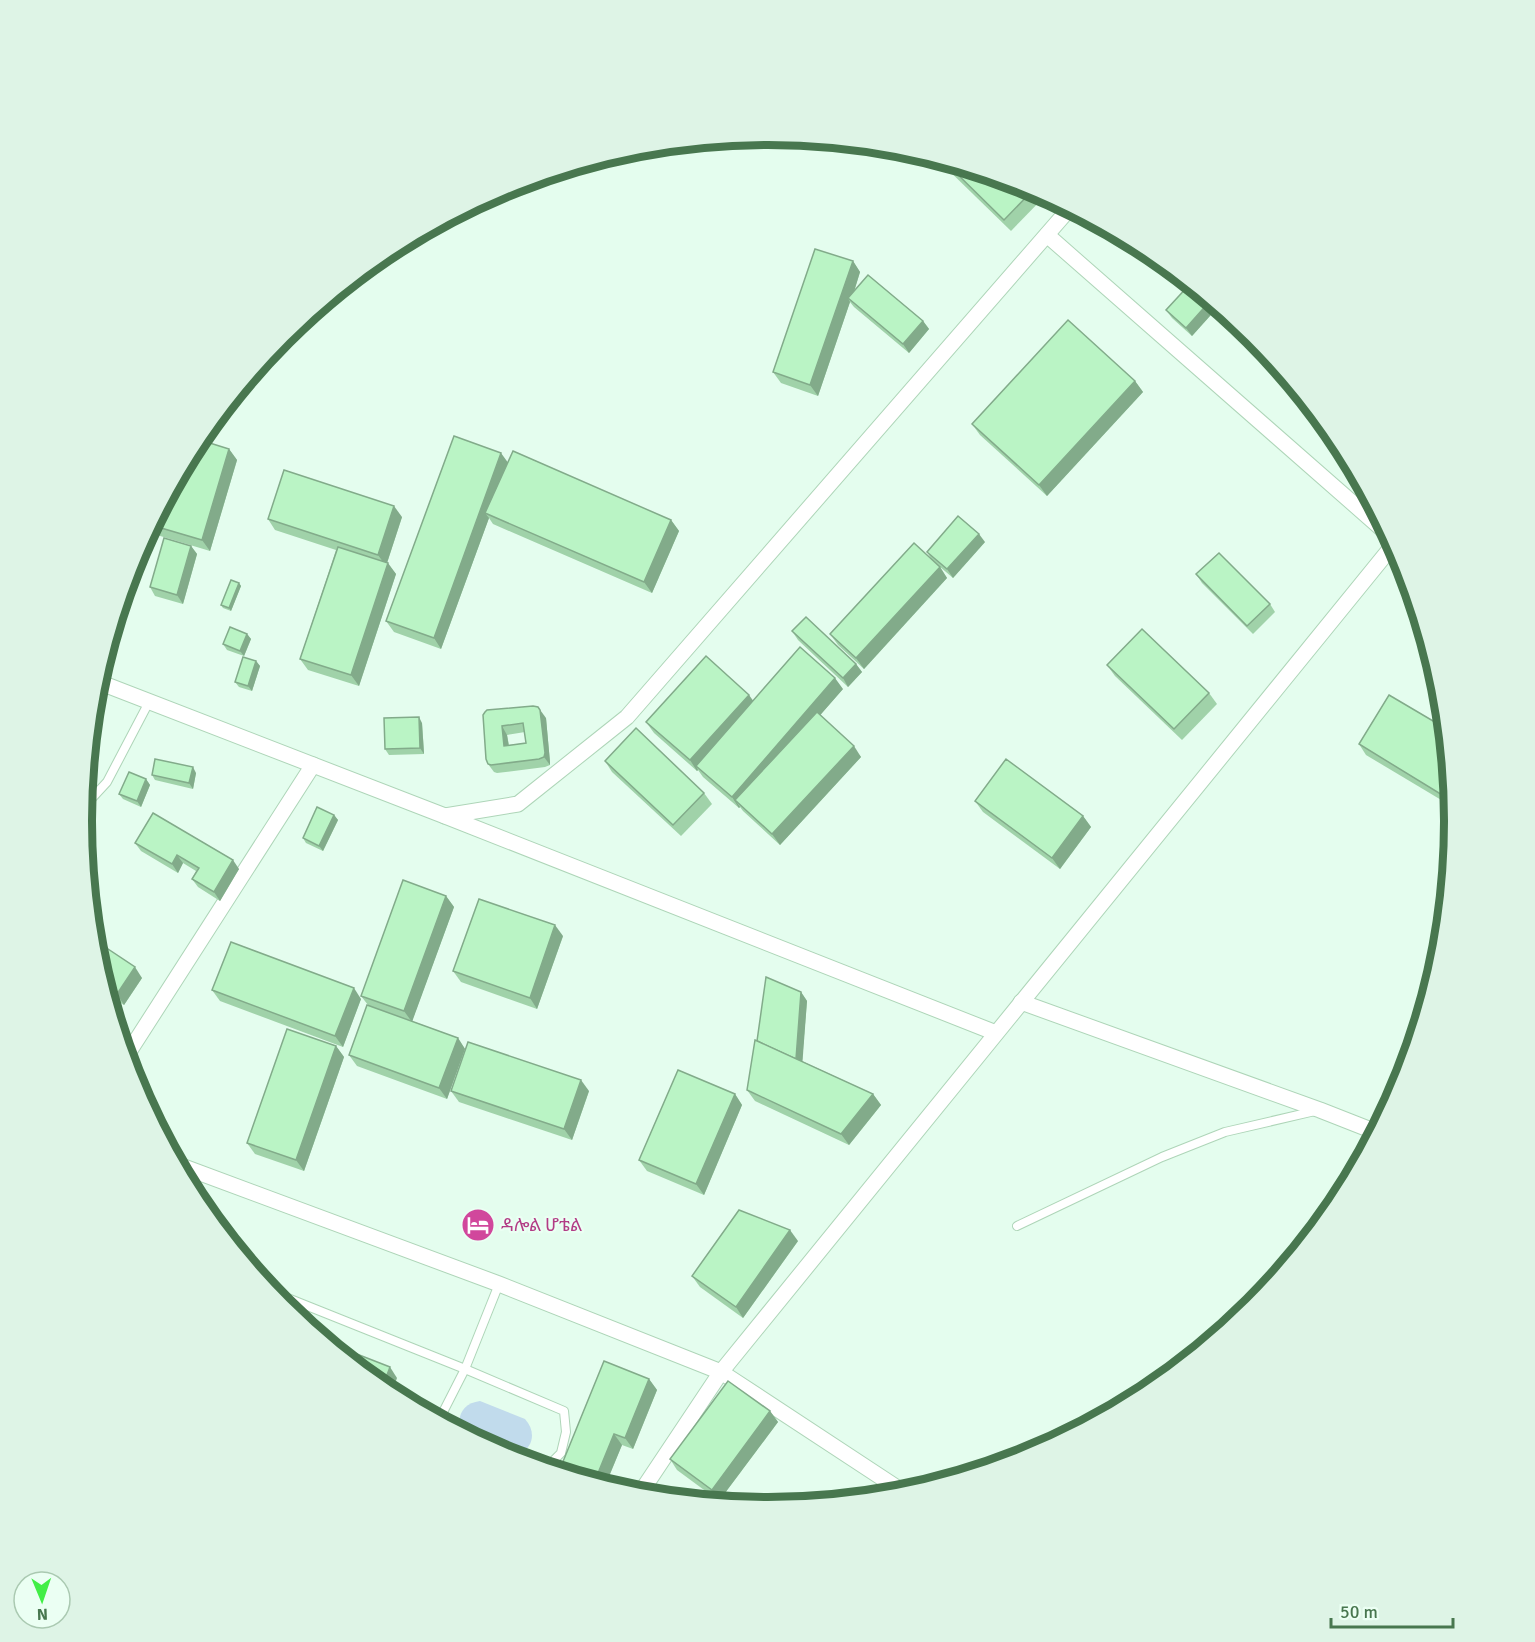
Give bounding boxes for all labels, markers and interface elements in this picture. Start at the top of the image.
hotel icon: ዳሎል ሆቴል [460,1207,496,1243]
place label: ዳሎል ሆቴል [501,1214,582,1236]
north arrow [12,1570,72,1630]
scale bar [1331,1591,1452,1629]
text: 50 m [1340,1601,1378,1623]
text: N [37,1604,48,1624]

